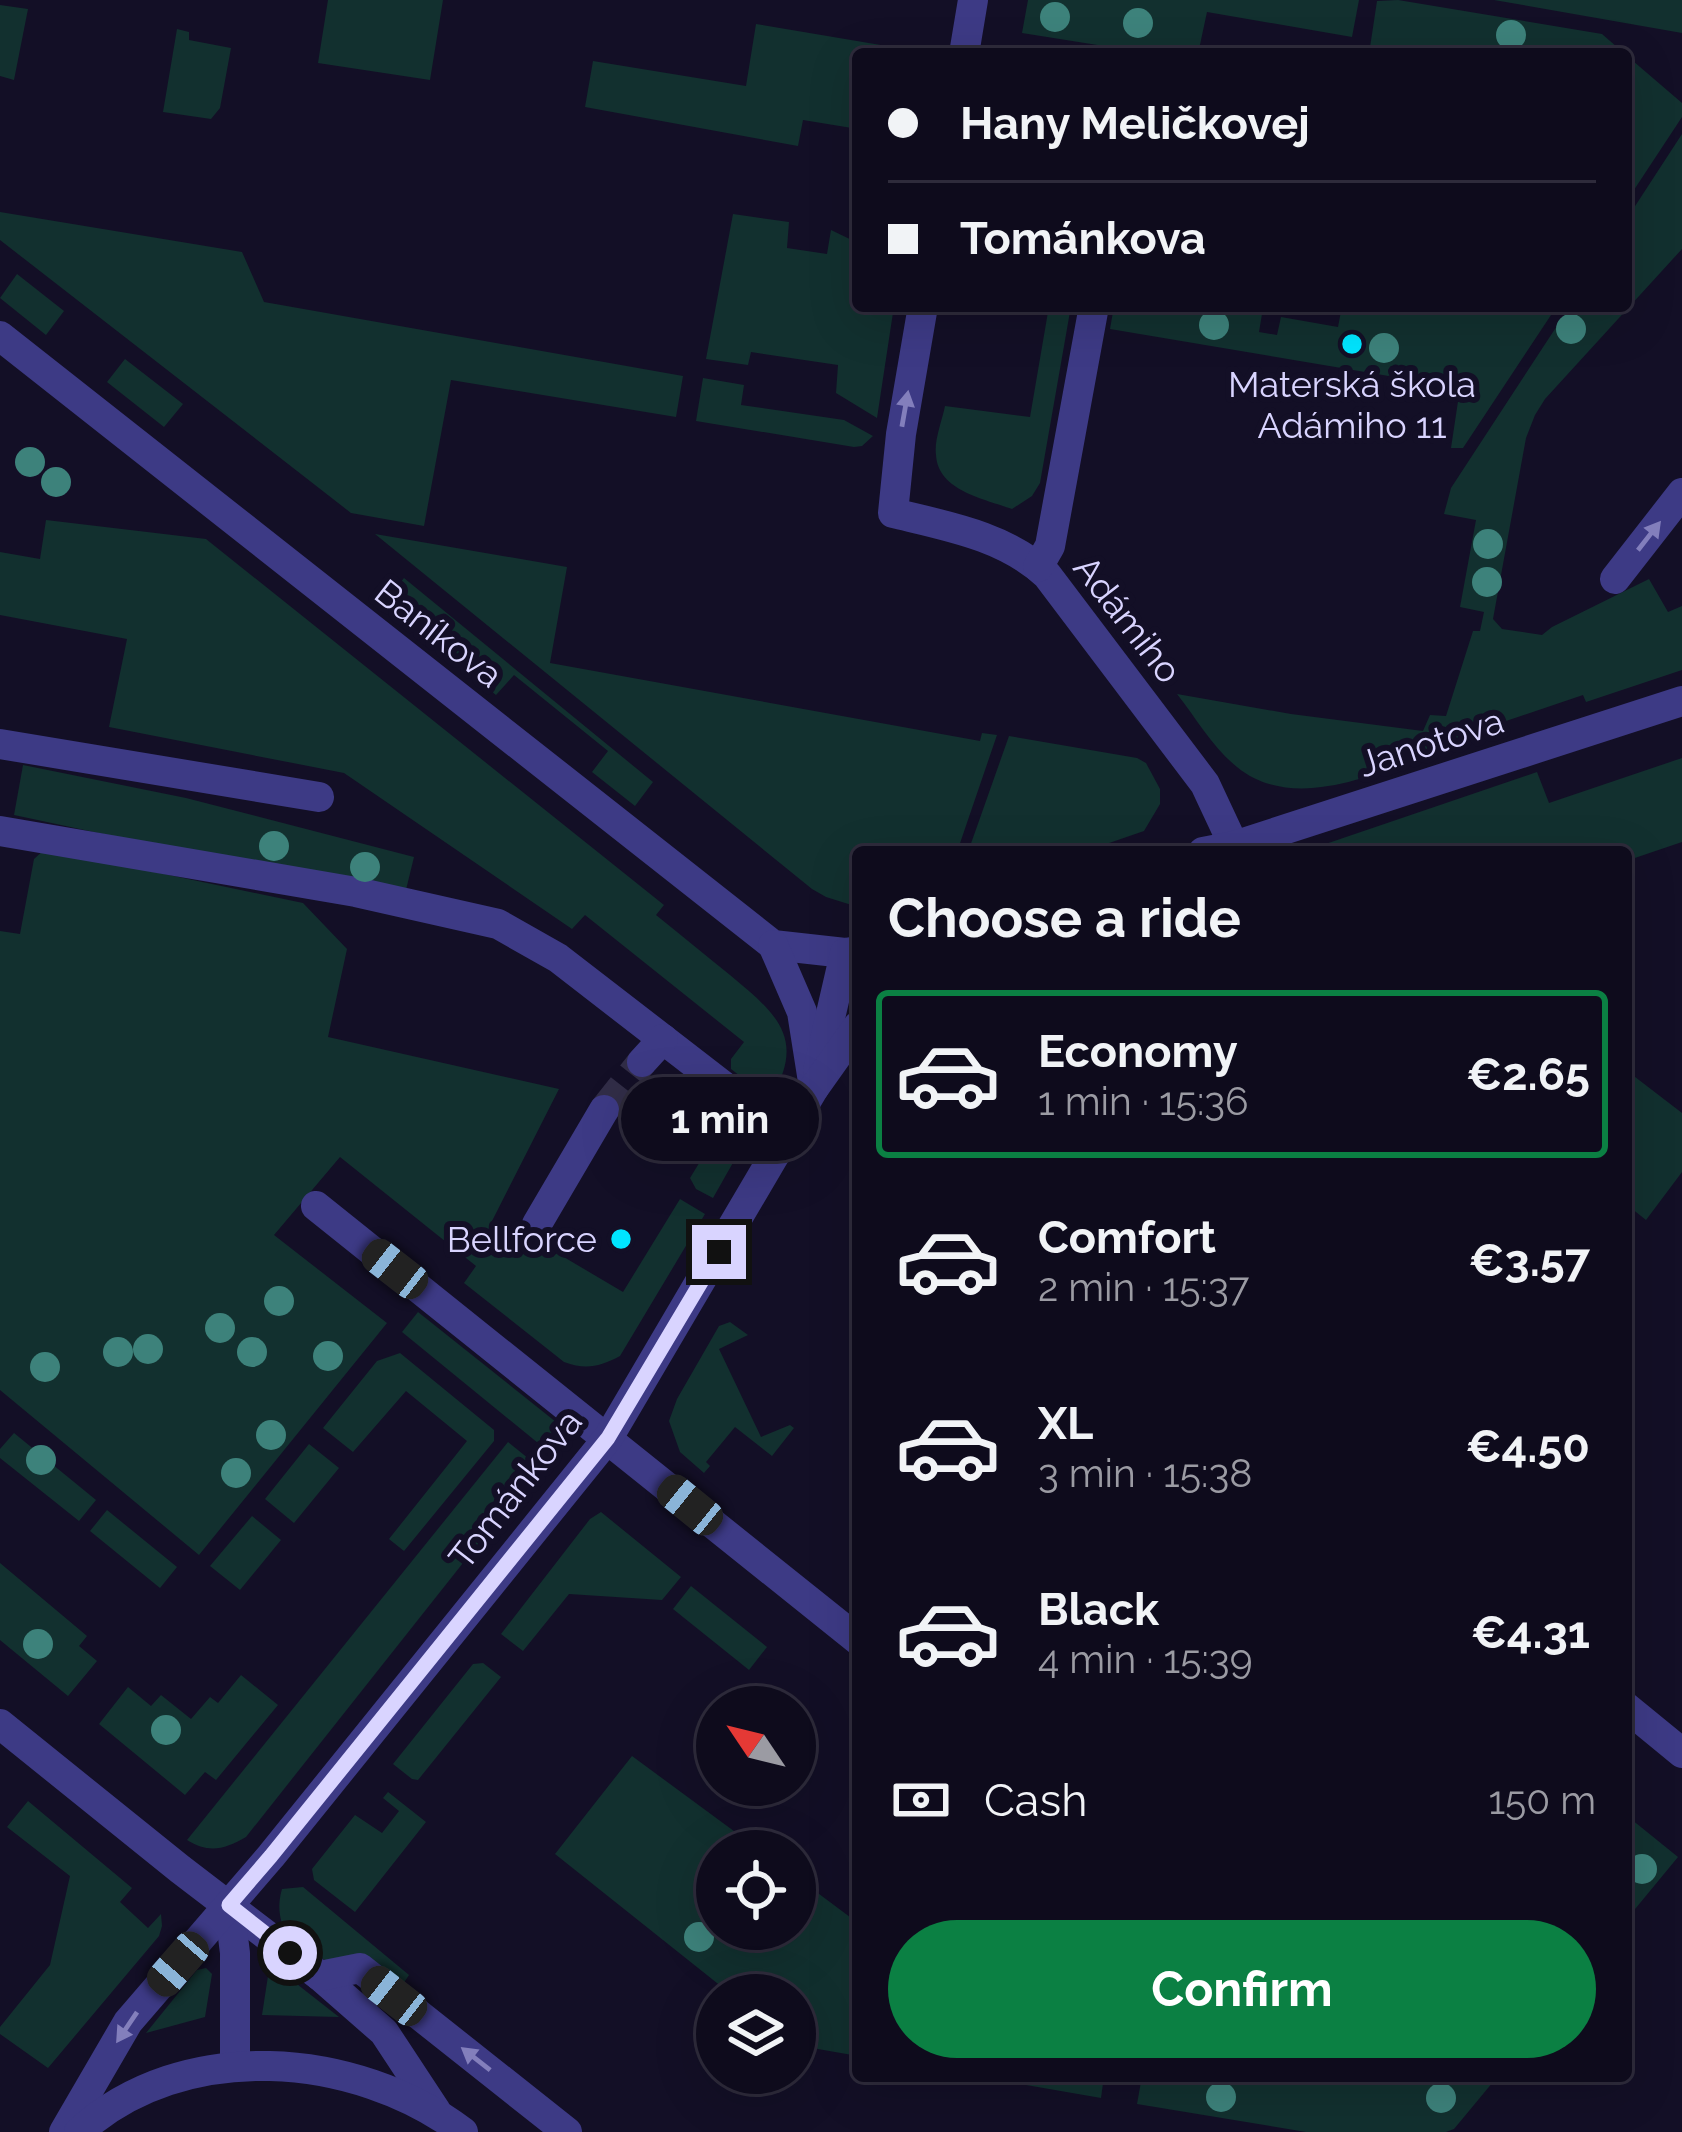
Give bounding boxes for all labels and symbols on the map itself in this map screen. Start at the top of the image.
marker: Materská škola Adámiho 11 [1339,331,1365,357]
place label: Materská škola Adámiho 11 [1228,363,1476,446]
one-way arrow [896,390,915,427]
one-way arrow [1636,521,1661,552]
street label: Adámiho [1066,547,1190,691]
street label: Baníkova [367,570,511,696]
street label: Janotova [1353,699,1509,785]
callout: 1 min [620,1078,818,1162]
place label: Bellforce [447,1218,597,1260]
route end [692,1225,746,1279]
marker: Bellforce [608,1226,634,1252]
car [356,1233,434,1305]
street label: Tománkova [440,1401,590,1577]
car [651,1468,729,1542]
north arrow [696,1686,816,1806]
car [141,1925,215,2003]
route start [263,1926,317,1980]
car [355,1960,433,2032]
one-way arrow [116,2011,139,2044]
one-way arrow [460,2047,491,2073]

